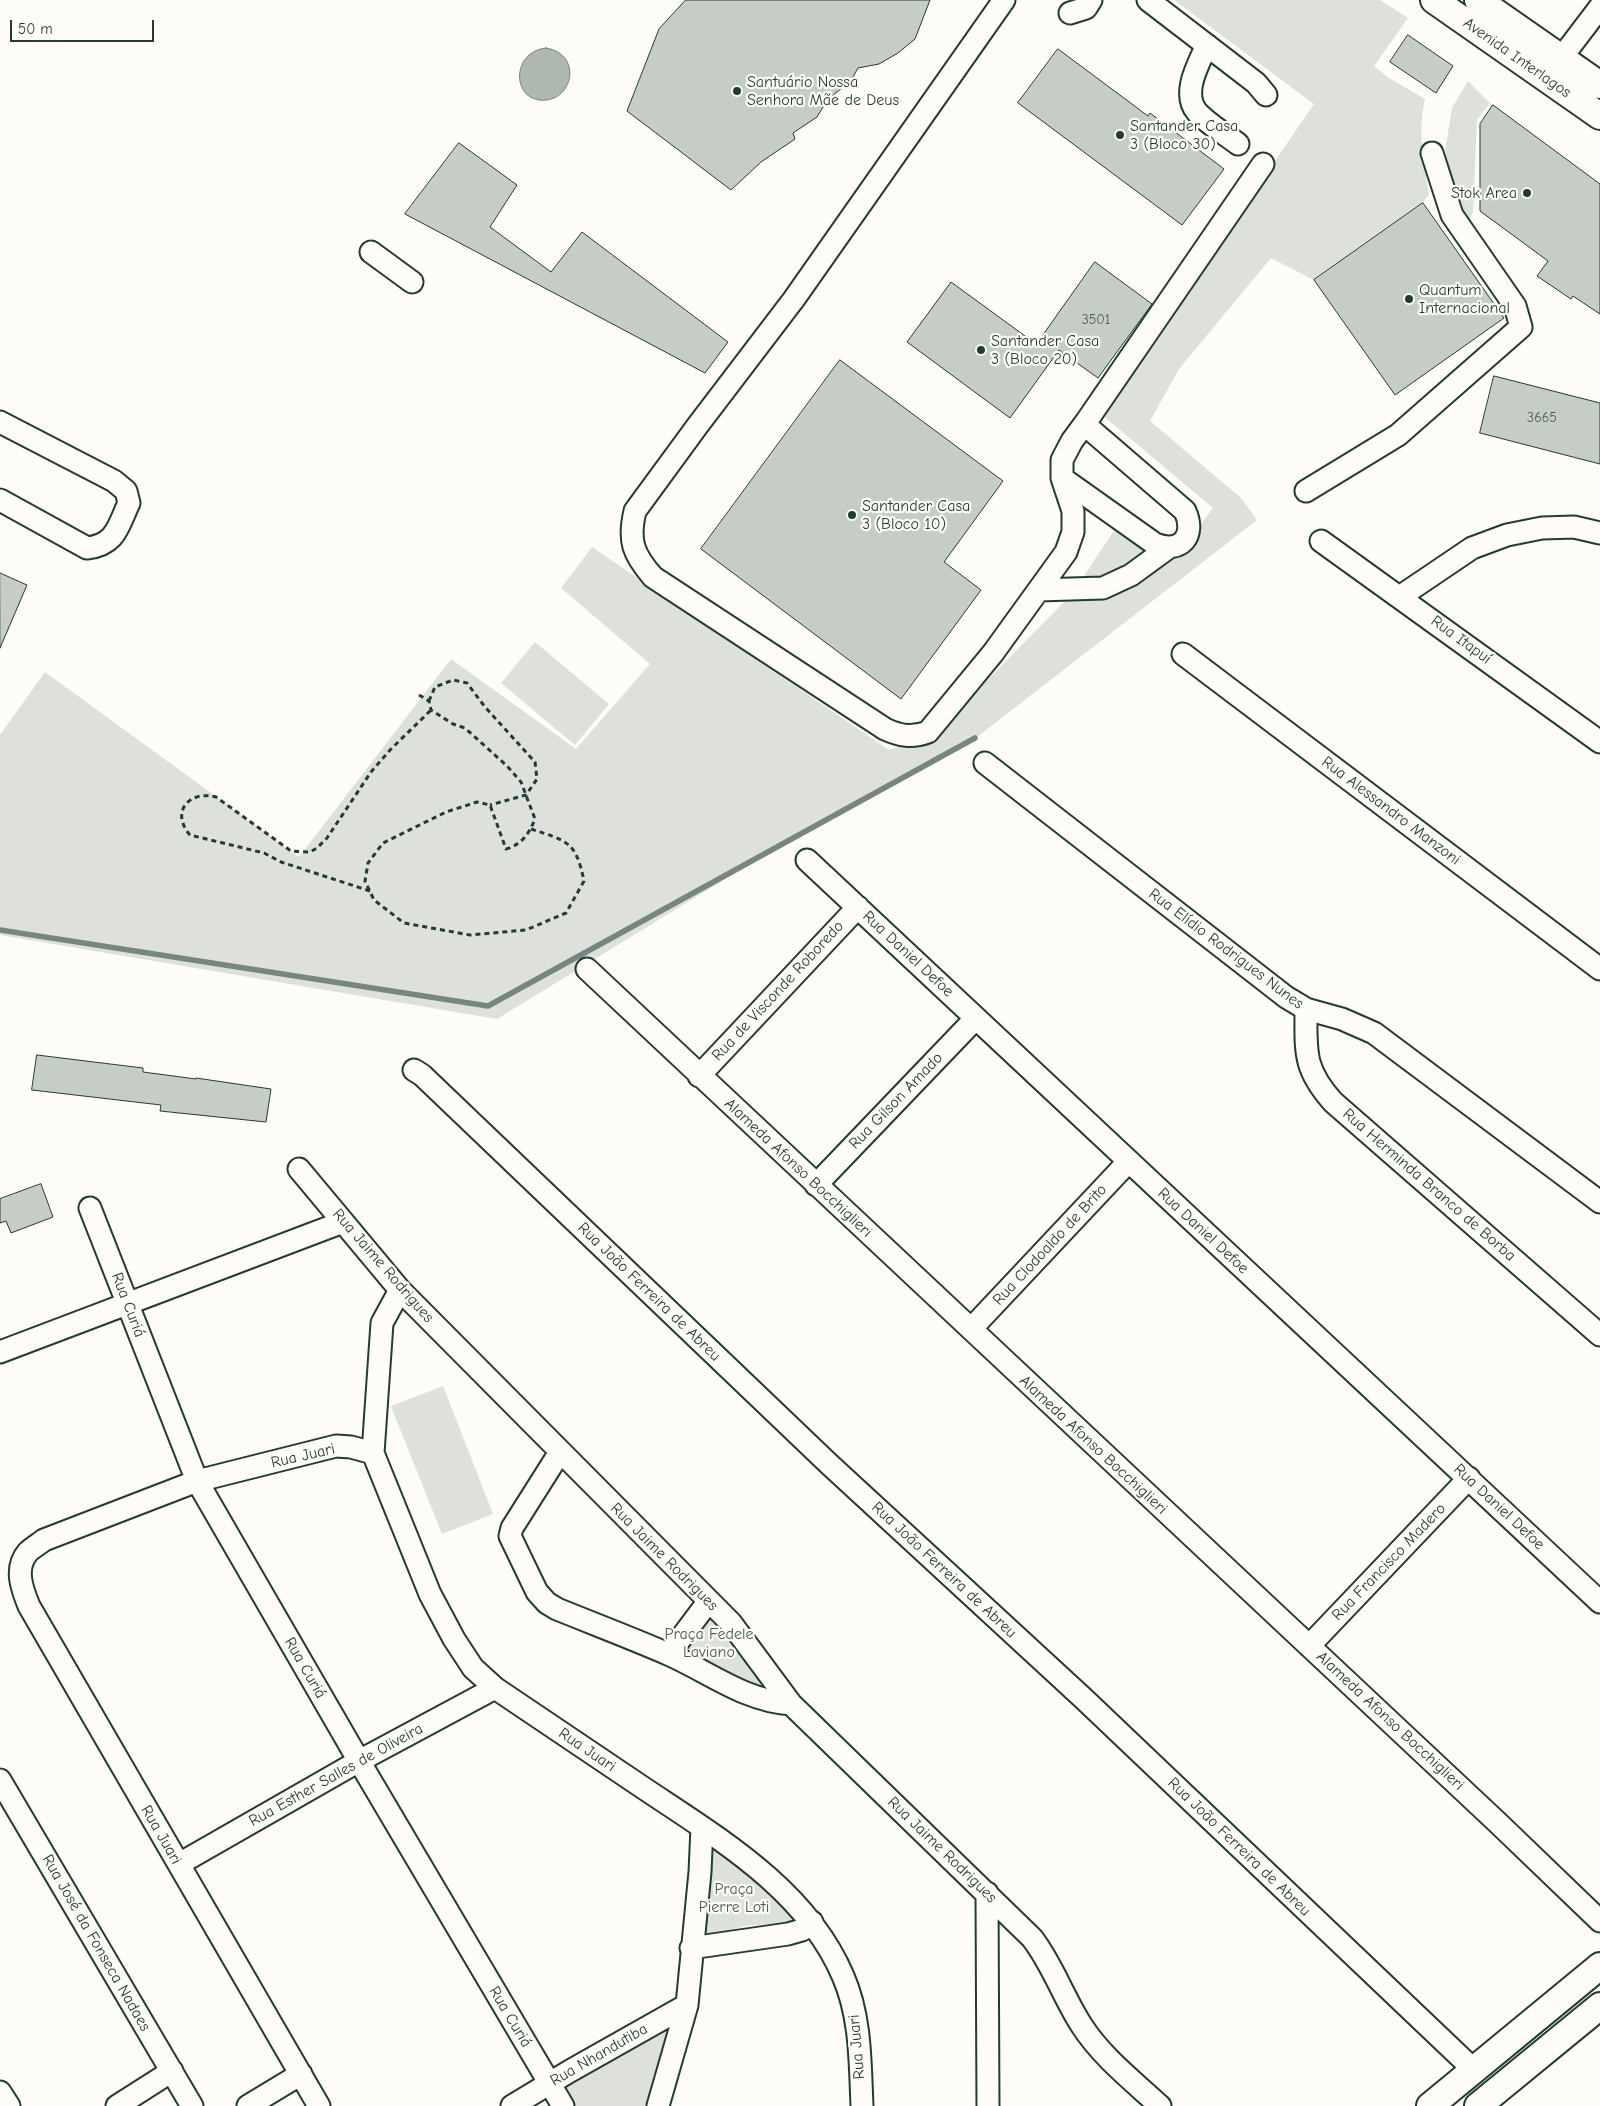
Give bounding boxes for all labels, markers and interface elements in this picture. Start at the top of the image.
scale bar [12,10,156,42]
street label: Avenida Interlagos [1459,14,1575,102]
text: 50 m [18,20,53,38]
place label: Santuário Nossa Senhora Mãe de Deus [747,72,899,110]
marker: Santuário Nossa Senhora Mãe de Deus [731,85,743,97]
place label: Santander Casa 3 (Bloco 30) [1130,116,1238,154]
marker: Santander Casa 3 (Bloco 30) [1114,129,1126,141]
place label: Stok Area [1451,183,1517,203]
marker: Stok Area [1521,187,1533,199]
place label: Quantum Internacional [1419,280,1510,318]
marker: Quantum Internacional [1403,293,1415,305]
house number: 3501 [1082,312,1110,328]
place label: Santander Casa 3 (Bloco 20) [991,331,1099,369]
marker: Santander Casa 3 (Bloco 20) [975,344,987,356]
house number: 3665 [1527,410,1557,426]
place label: Santander Casa 3 (Bloco 10) [862,496,970,534]
marker: Santander Casa 3 (Bloco 10) [846,509,858,521]
street label: Rua Itapuí [1427,612,1495,668]
street label: Rua Alessandro Manzoni [1318,753,1464,869]
street label: Rua Elídio Rodrigues Nunes [1145,884,1307,1014]
street label: Rua Daniel Defoe [858,907,958,1001]
street label: Rua de Visconde Roboredo [708,917,848,1065]
street label: Rua Gilson Amado [845,1049,947,1153]
street label: Alameda Afonso Bocchiglieri [720,1094,876,1242]
street label: Rua Herminda Branco de Borba [1339,1105,1519,1265]
street label: Rua Clodoaldo de Brito [989,1181,1111,1309]
street label: Rua Daniel Defoe [1153,1184,1253,1278]
street label: Rua Jaime Rodrigues [328,1205,438,1327]
street label: Rua João Ferreira de Abreu [574,1219,724,1365]
street label: Rua Curiá [107,1270,149,1340]
street label: Alameda Afonso Bocchiglieri [1015,1371,1171,1519]
street label: Rua Juari [269,1439,337,1473]
street label: Rua Daniel Defoe [1449,1460,1549,1554]
street label: Rua João Ferreira de Abreu [868,1498,1020,1642]
street label: Rua Jaime Rodrigues [606,1499,722,1615]
street label: Rua Francisco Madero [1328,1499,1450,1625]
park label: Praça Fedele Laviano [665,1624,753,1662]
street label: Rua Curiá [280,1634,330,1702]
street label: Alameda Afonso Bocchiglieri [1312,1647,1468,1795]
street label: Rua Esther Salles de Oliveira [246,1719,426,1831]
street label: Rua Juari [555,1724,619,1776]
street label: Rua João Ferreira de Abreu [1164,1774,1314,1920]
street label: Rua Jaime Rodrigues [883,1793,1001,1907]
street label: Rua Juari [136,1802,186,1868]
street label: Rua José da Fonseca Nadaes [37,1851,155,2035]
park label: Praça Pierre Loti [699,1879,769,1917]
street label: Rua Curiá [484,1983,536,2051]
street label: Rua Juari [845,2014,869,2080]
street label: Rua Nhandutiba [547,2019,651,2091]

